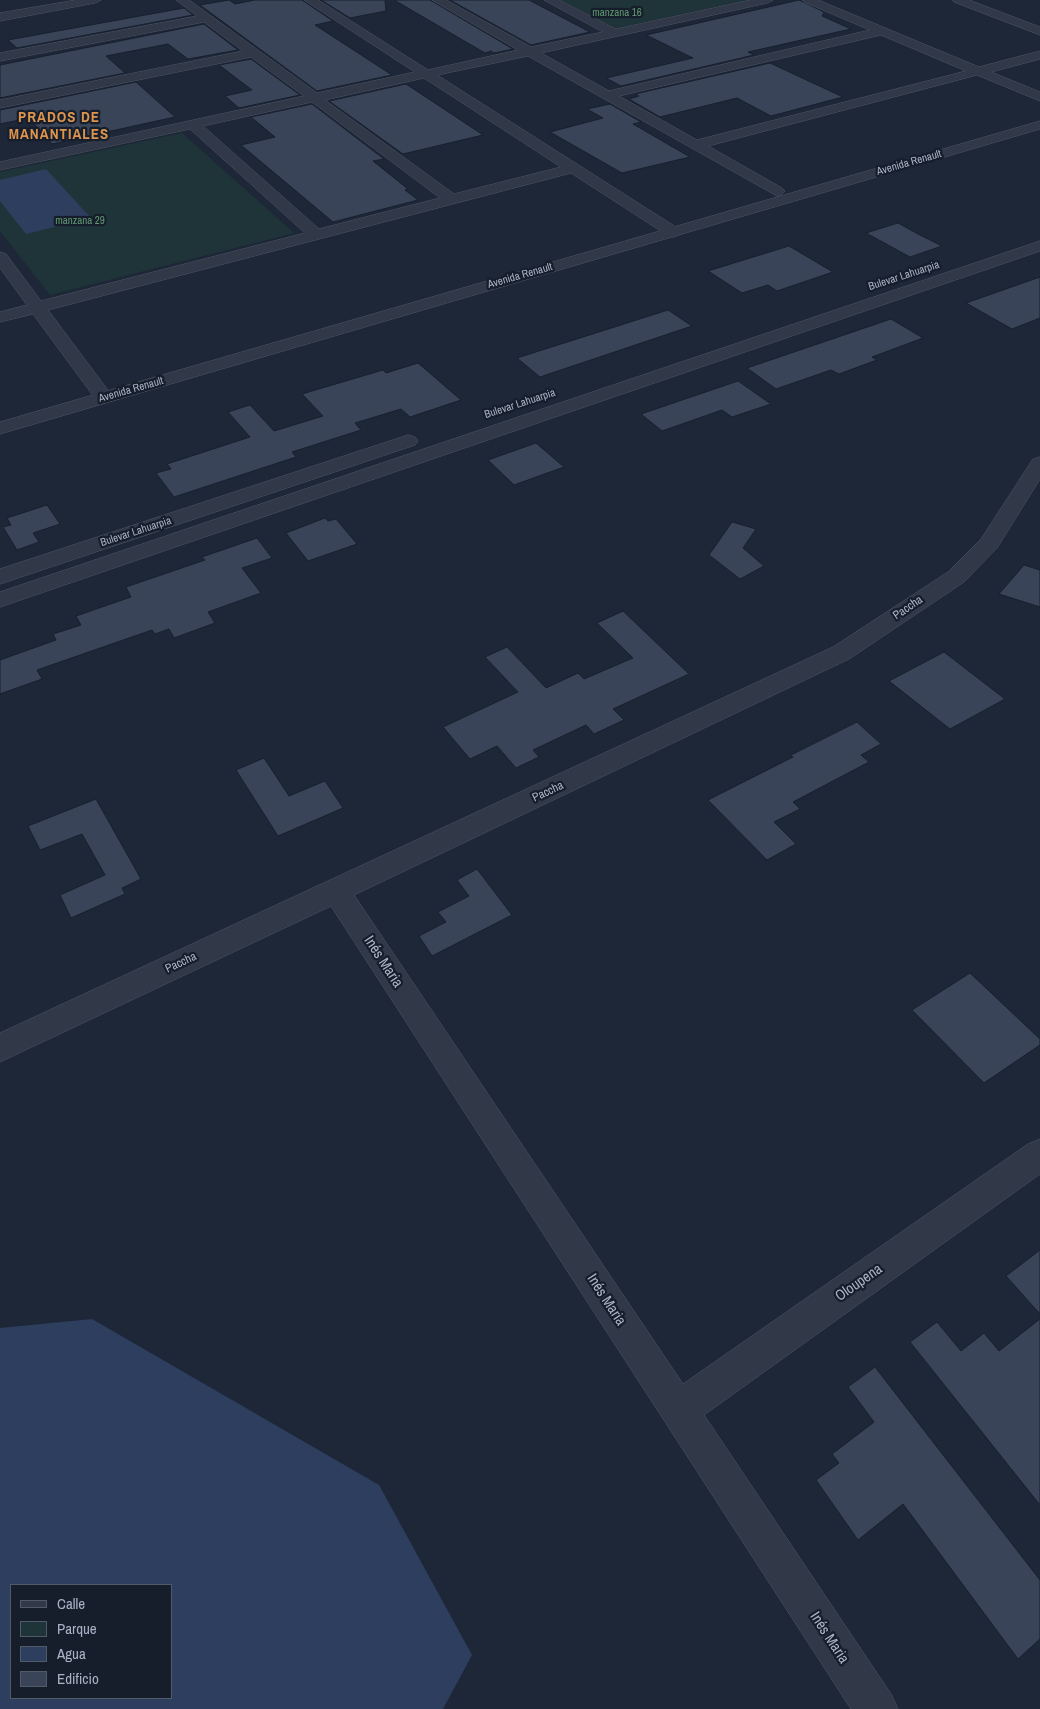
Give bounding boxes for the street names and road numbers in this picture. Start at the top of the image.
street label: Avenida Renault [875,147,943,179]
street label: Bulevar Lahuarpia [867,258,941,294]
street label: Avenida Renault [486,260,554,292]
street label: Avenida Renault [97,374,165,406]
street label: Bulevar Lahuarpia [483,386,557,422]
street label: Bulevar Lahuarpia [99,514,173,550]
street label: Paccha [890,593,926,623]
street label: Paccha [530,779,566,805]
street label: Inés Maria [360,933,406,991]
street label: Paccha [163,950,199,976]
street label: Oloupena [832,1260,886,1306]
street label: Inés Maria [583,1271,629,1329]
street label: Inés Maria [806,1609,852,1667]

